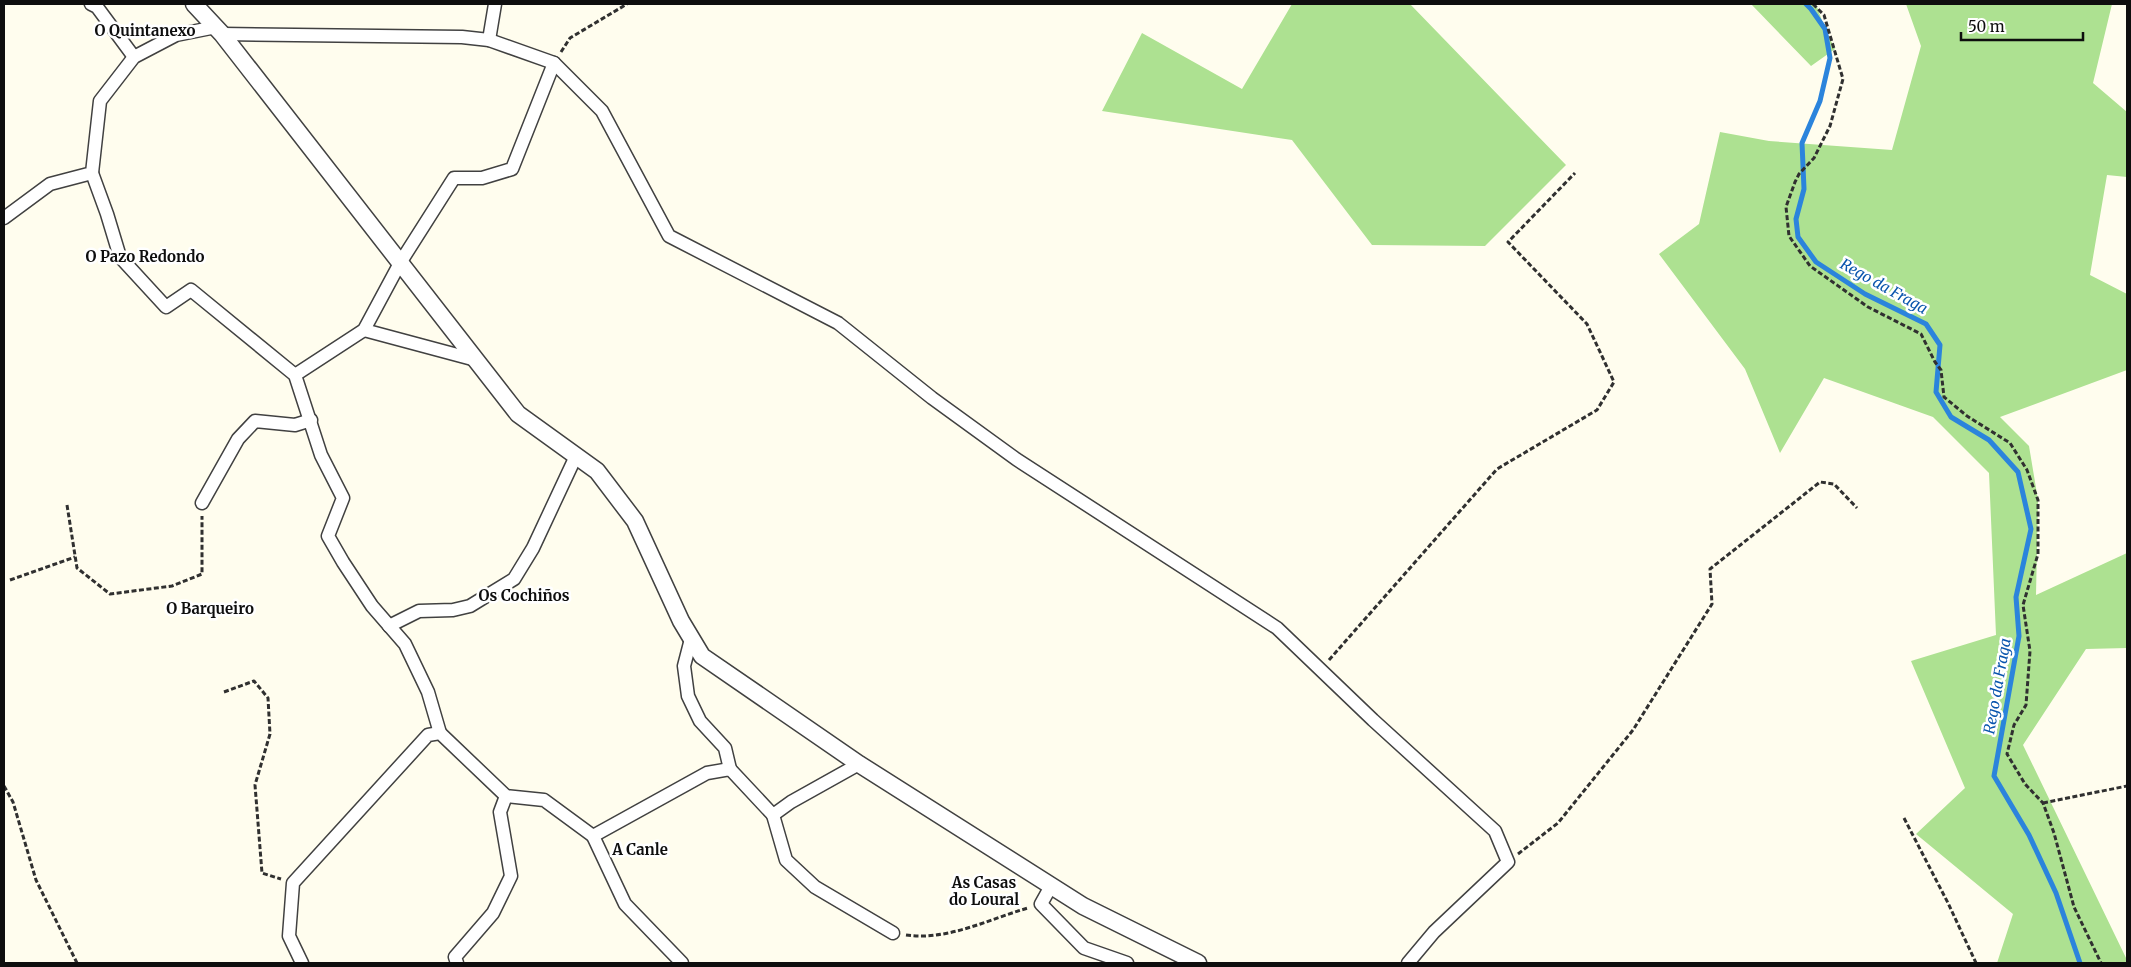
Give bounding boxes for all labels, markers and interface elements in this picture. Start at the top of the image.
scale bar [1961,10,2084,42]
text: 50 m [1968,17,2005,36]
district label: O Quintanexo [94,21,196,40]
district label: O Pazo Redondo [85,247,205,266]
water label: Rego da Fraga [1837,254,1931,318]
district label: Os Cochiños [479,586,570,605]
district label: O Barqueiro [166,599,254,618]
water label: Rego da Fraga [1979,637,2015,735]
district label: A Canle [611,840,668,859]
district label: As Casas do Loural [949,873,1019,909]

